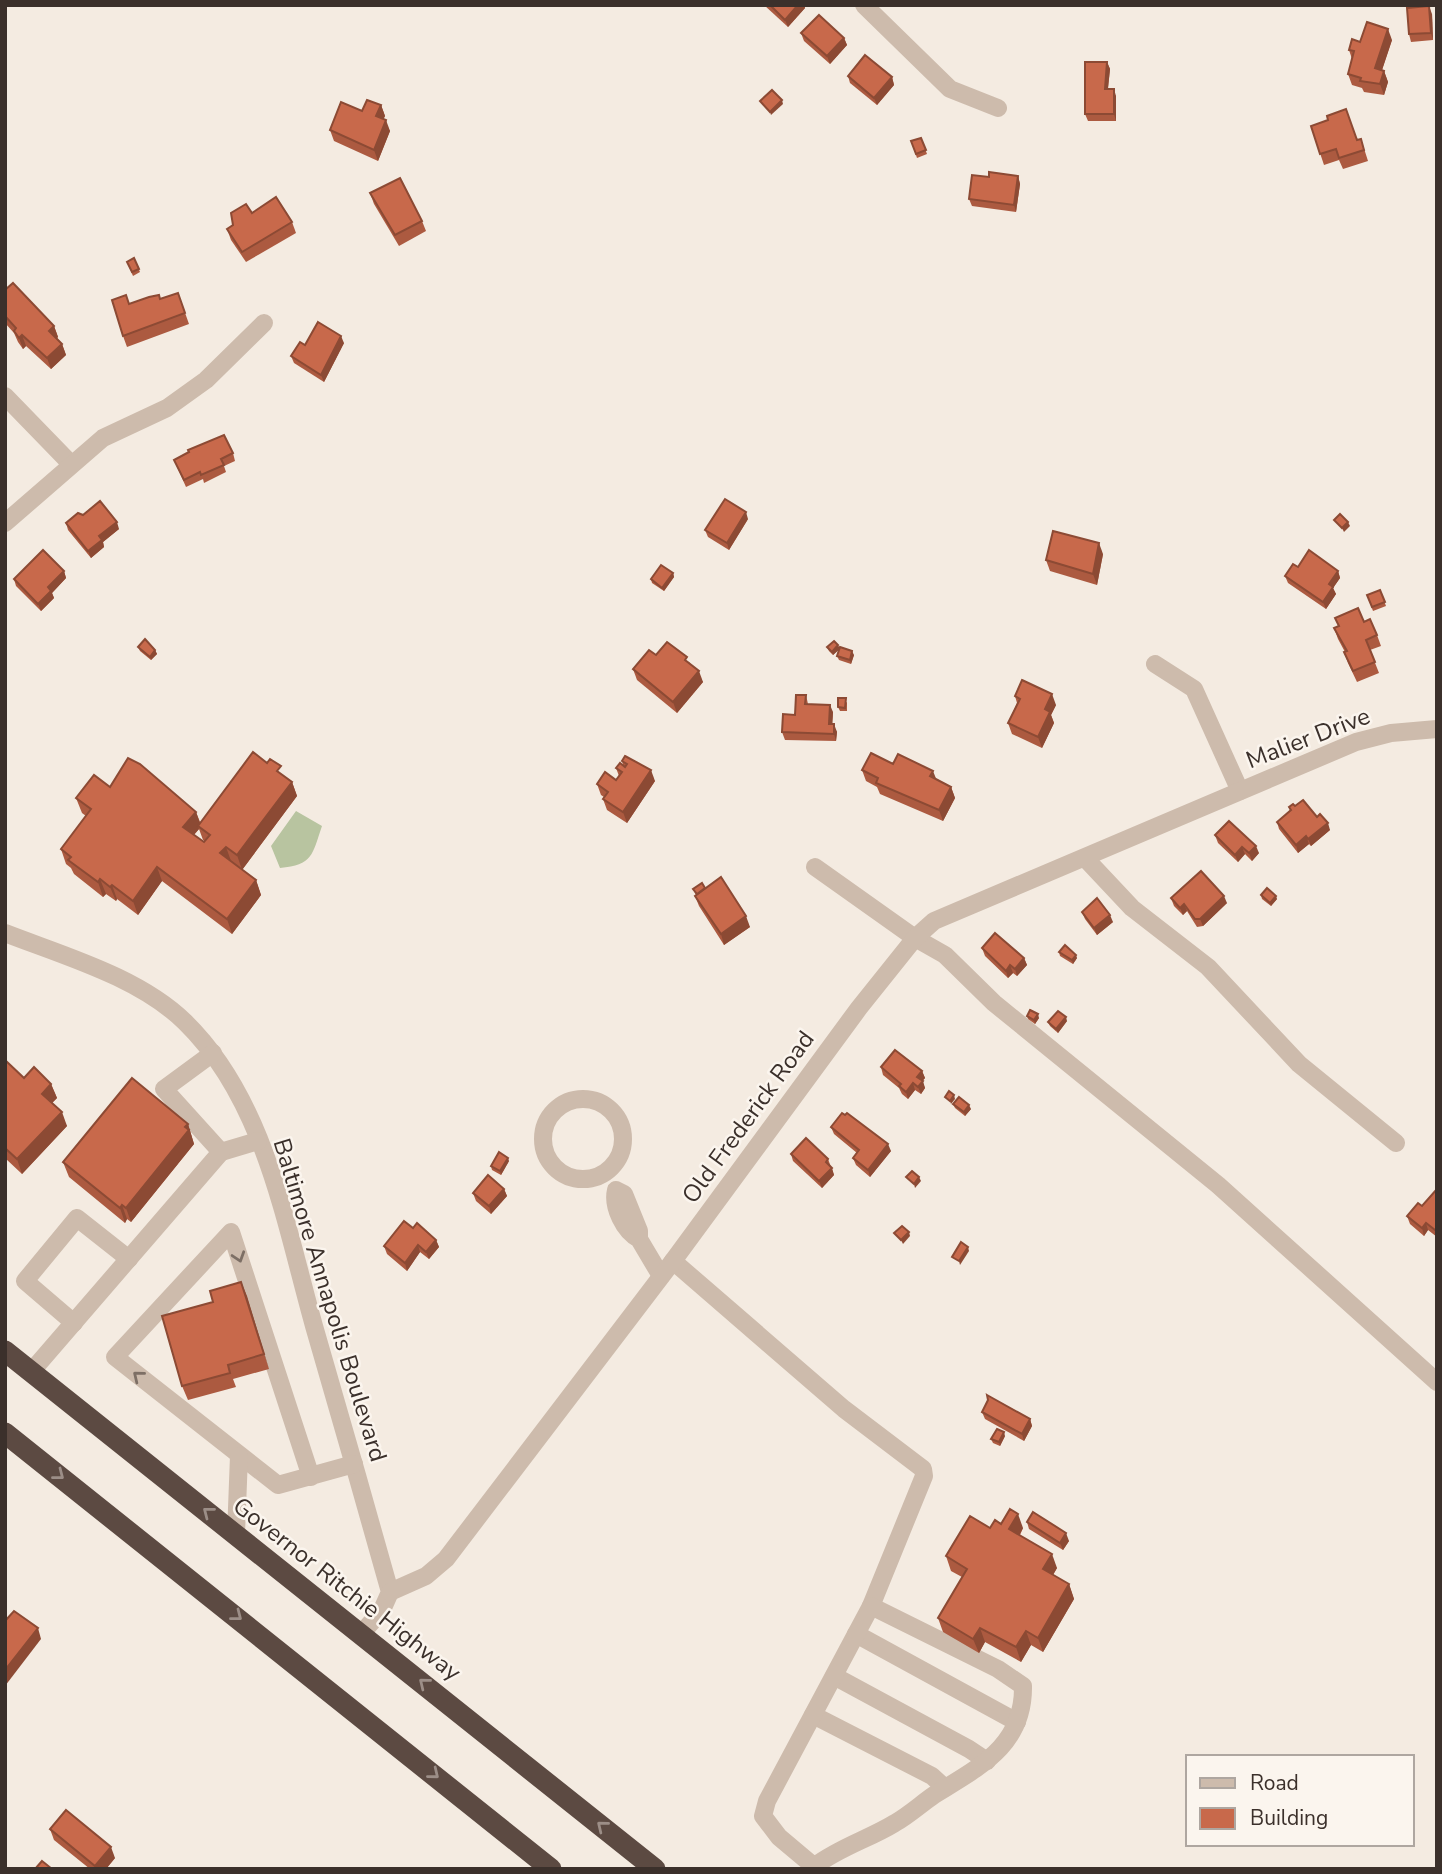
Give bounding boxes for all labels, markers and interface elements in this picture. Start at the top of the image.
street label: Malier Drive [1241,700,1375,776]
street label: Old Frederick Road [675,1024,821,1210]
street label: Baltimore Annapolis Boulevard [266,1135,394,1465]
one-way arrow [231,1250,245,1263]
one-way arrow [134,1372,147,1384]
one-way arrow [50,1467,63,1479]
street label: Governor Ritchie Highway [226,1490,468,1689]
one-way arrow [203,1507,215,1520]
one-way arrow [229,1608,242,1621]
one-way arrow [420,1679,432,1692]
legend [1186,1755,1414,1846]
one-way arrow [426,1765,438,1778]
text: Road [1250,1769,1299,1797]
text: Building [1250,1804,1328,1832]
one-way arrow [597,1822,610,1834]

